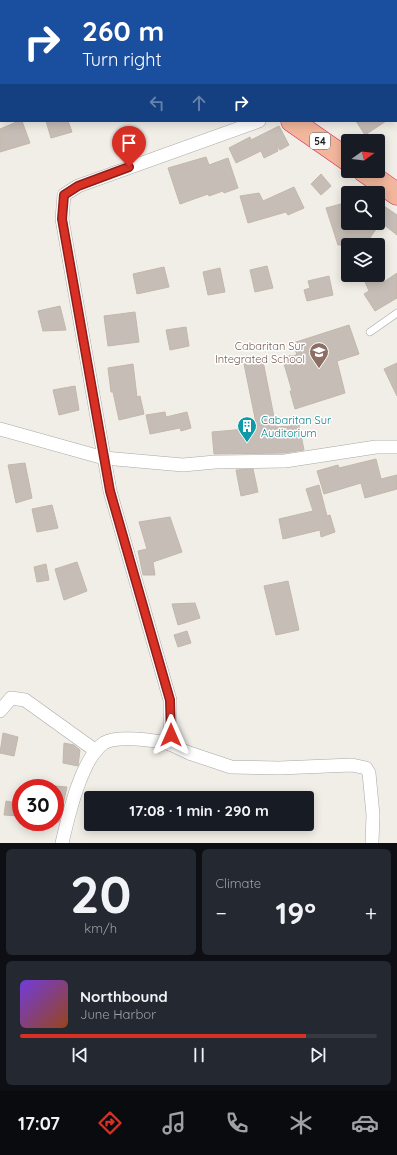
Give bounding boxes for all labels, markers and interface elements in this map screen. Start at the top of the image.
text: 260 m [82,13,164,48]
icon: right [16,16,68,68]
text: Turn right [82,48,162,71]
icon: left [146,92,168,114]
icon: ahead [188,92,210,114]
icon: right [230,92,252,114]
pin [112,126,146,167]
icon: arrive [118,132,140,154]
road number: 54 [310,133,330,149]
north arrow [341,134,385,178]
map controls [341,134,385,282]
button: search [341,186,385,230]
button: layers [341,238,385,282]
place label: Cabaritan Sur Integrated School [215,339,306,366]
school or university icon: Cabaritan Sur Integrated School [308,341,330,369]
place label: Cabaritan Sur Auditorium [261,413,332,440]
building icon: Cabaritan Sur Auditorium [236,415,258,443]
position arrow [150,714,192,756]
speed limit sign: 30 [12,779,64,831]
text: 17:08 · 1 min · 290 m [129,801,269,820]
text: 20 [70,861,132,926]
text: Climate [216,875,261,891]
text: 19° [276,894,316,932]
text: − [216,899,227,927]
text: + [365,899,377,927]
text: km/h [84,920,117,936]
text: Northbound [80,987,168,1006]
text: June Harbor [80,1006,156,1022]
icon: previous [69,1044,91,1066]
icon: pause [188,1044,210,1066]
icon: next [307,1044,329,1066]
icon: directions [96,1109,124,1137]
icon: music [160,1109,188,1137]
icon: phone [223,1109,251,1137]
icon: climate [287,1109,315,1137]
icon: car [351,1109,379,1137]
text: 17:07 [18,1112,60,1135]

